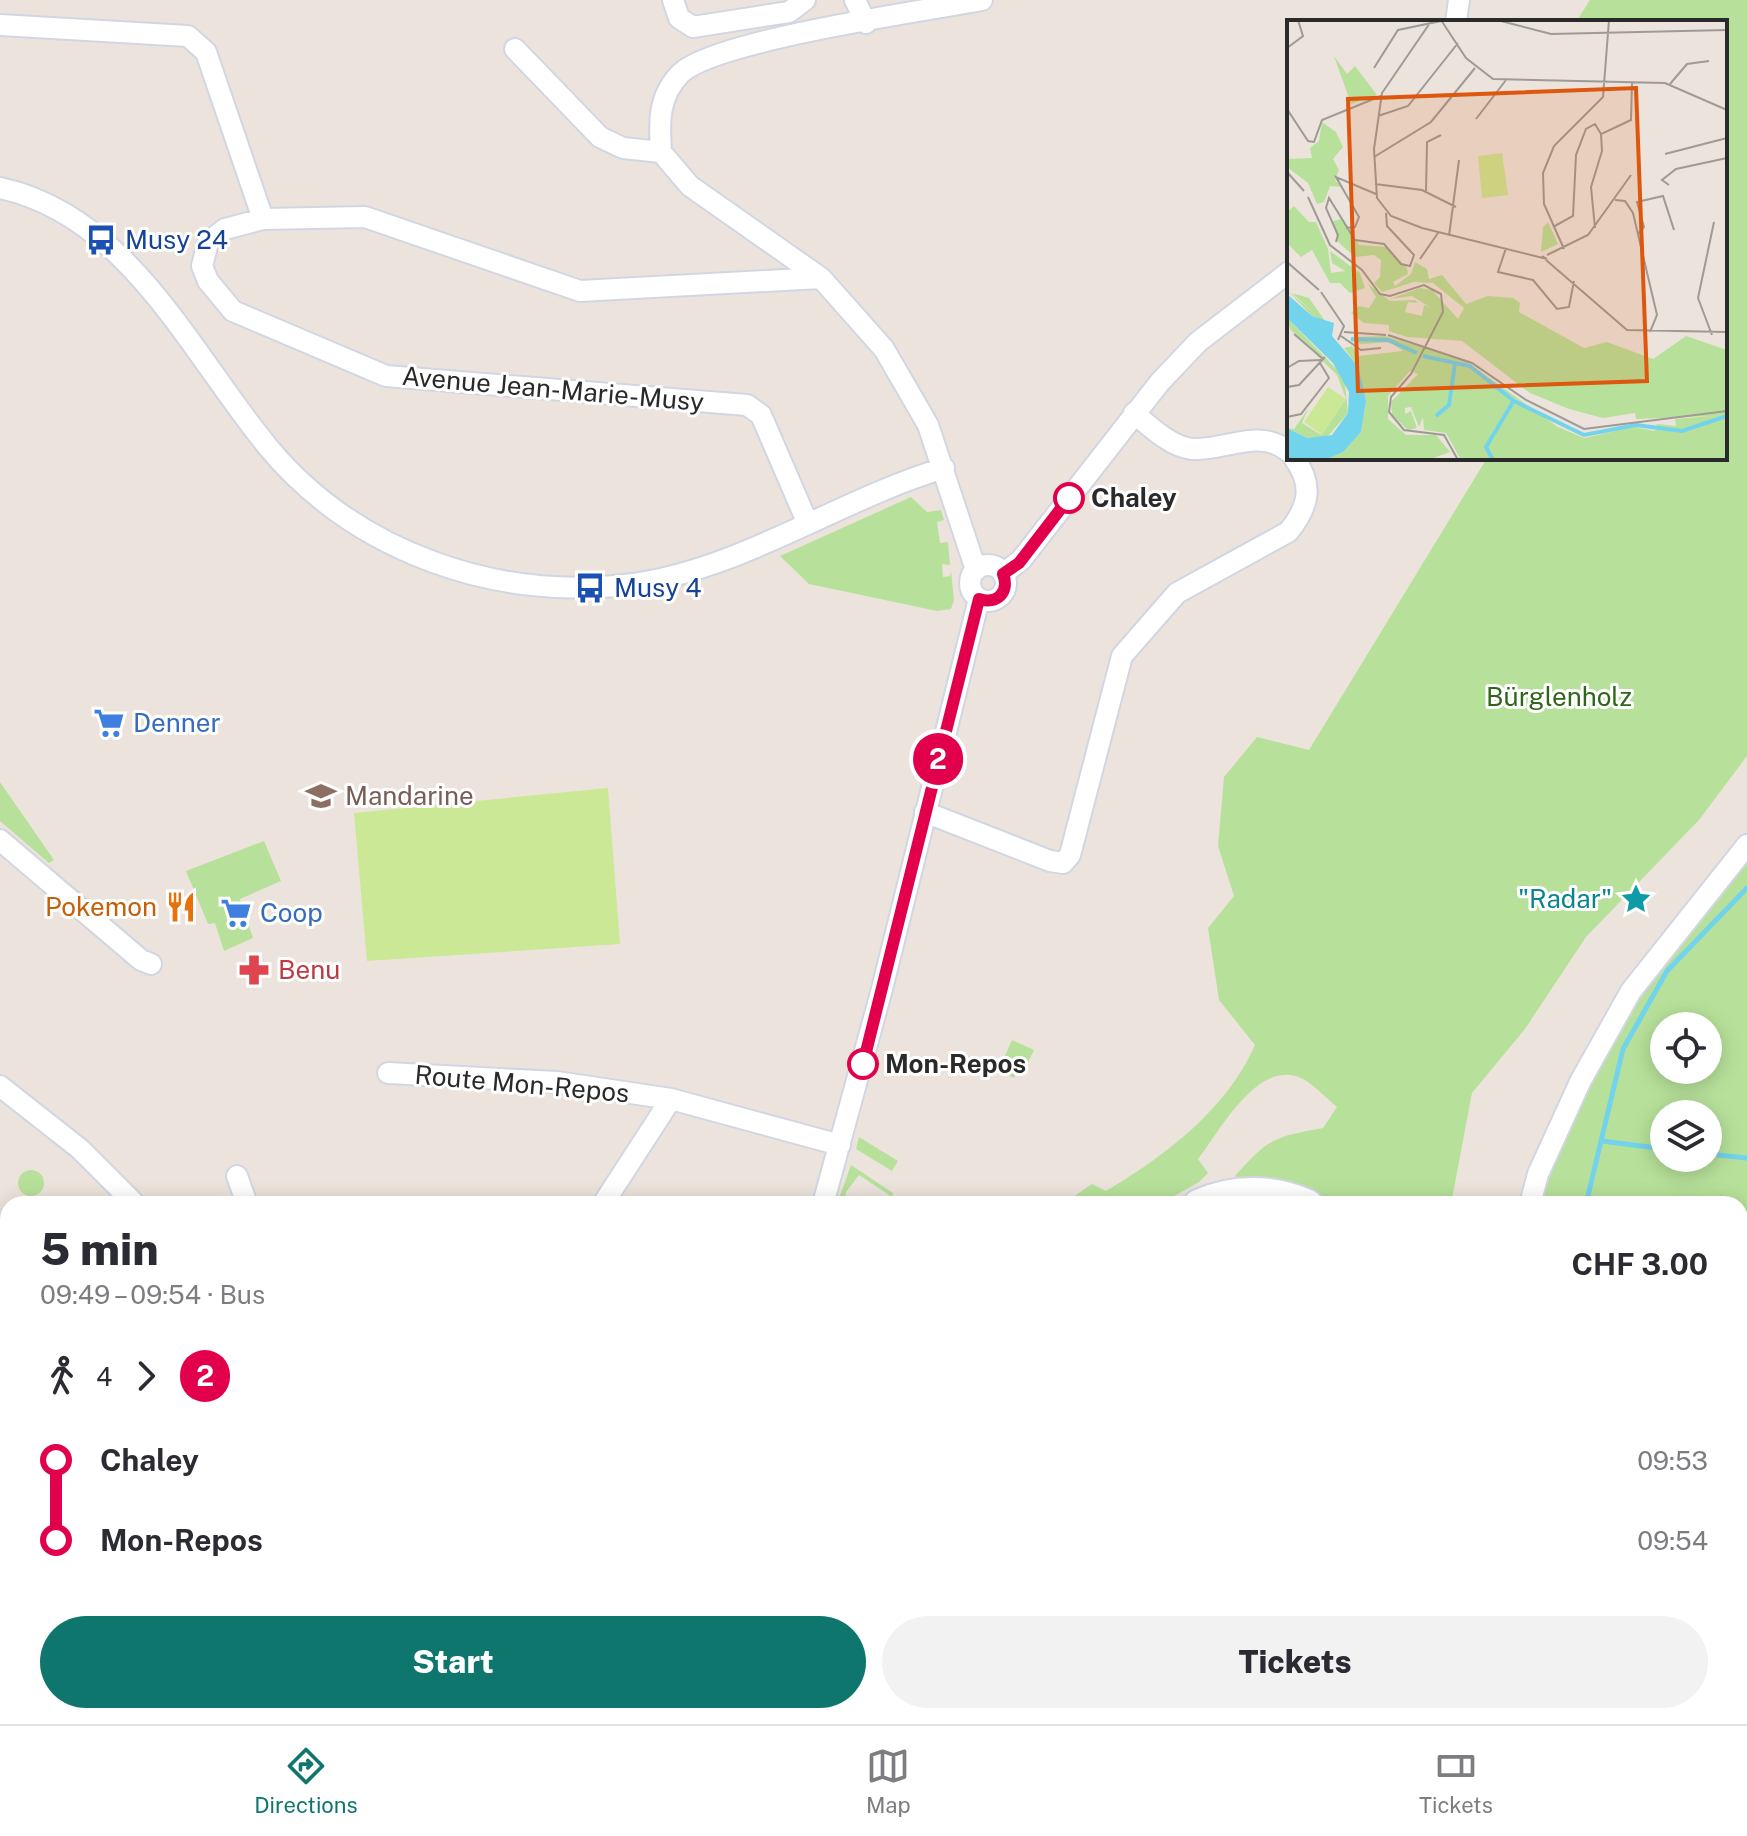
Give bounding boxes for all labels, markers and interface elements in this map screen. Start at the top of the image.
inset map [1287,20,1727,460]
bus stop icon: Musy 24 [84,223,118,257]
place label: Musy 24 [125,224,228,255]
street label: Avenue Jean-Marie-Musy [401,360,705,417]
place label: Chaley [1091,482,1177,513]
marker: Chaley [1054,483,1084,513]
bus stop icon: Musy 4 [573,571,607,605]
place label: Musy 4 [614,572,702,603]
park label: Bürglenholz [1486,681,1632,712]
supermarket icon: Denner [92,706,126,740]
place label: Denner [133,707,221,738]
line badge: 2 [912,733,964,785]
text: 2 [929,742,947,775]
school or university icon: Mandarine [304,779,338,813]
place label: Mandarine [345,780,474,811]
place icon: "Radar" [1619,882,1653,916]
place label: "Radar" [1518,883,1612,914]
restaurant icon: Pokemon [164,890,198,924]
place label: Pokemon [45,891,157,922]
supermarket icon: Coop [219,896,253,930]
place label: Coop [260,897,323,928]
pharmacy icon: Benu [237,953,271,987]
place label: Benu [278,954,340,985]
map controls [1650,1012,1722,1172]
button: locate [1650,1012,1722,1084]
place label: Mon-Repos [885,1048,1026,1079]
marker: Mon-Repos [848,1049,878,1079]
street label: Route Mon-Repos [414,1059,631,1108]
button: layers [1650,1100,1722,1172]
text: 5 min [40,1223,159,1275]
text: CHF 3.00 [1572,1246,1708,1282]
text: 09:49 – 09:54 · Bus [40,1279,265,1310]
icon: walk [40,1354,84,1398]
icon: forward [124,1354,168,1398]
text: 2 [196,1359,214,1392]
text: 4 [96,1361,112,1392]
text: Chaley [100,1442,199,1478]
text: 09:53 [1637,1445,1708,1476]
text: Mon-Repos [100,1522,263,1558]
text: 09:54 [1637,1525,1708,1556]
button: Start [40,1616,866,1708]
button: Tickets [882,1616,1708,1708]
tab: Directions [254,1744,358,1818]
tab: Map [866,1744,911,1818]
tab: Tickets [1419,1744,1493,1818]

